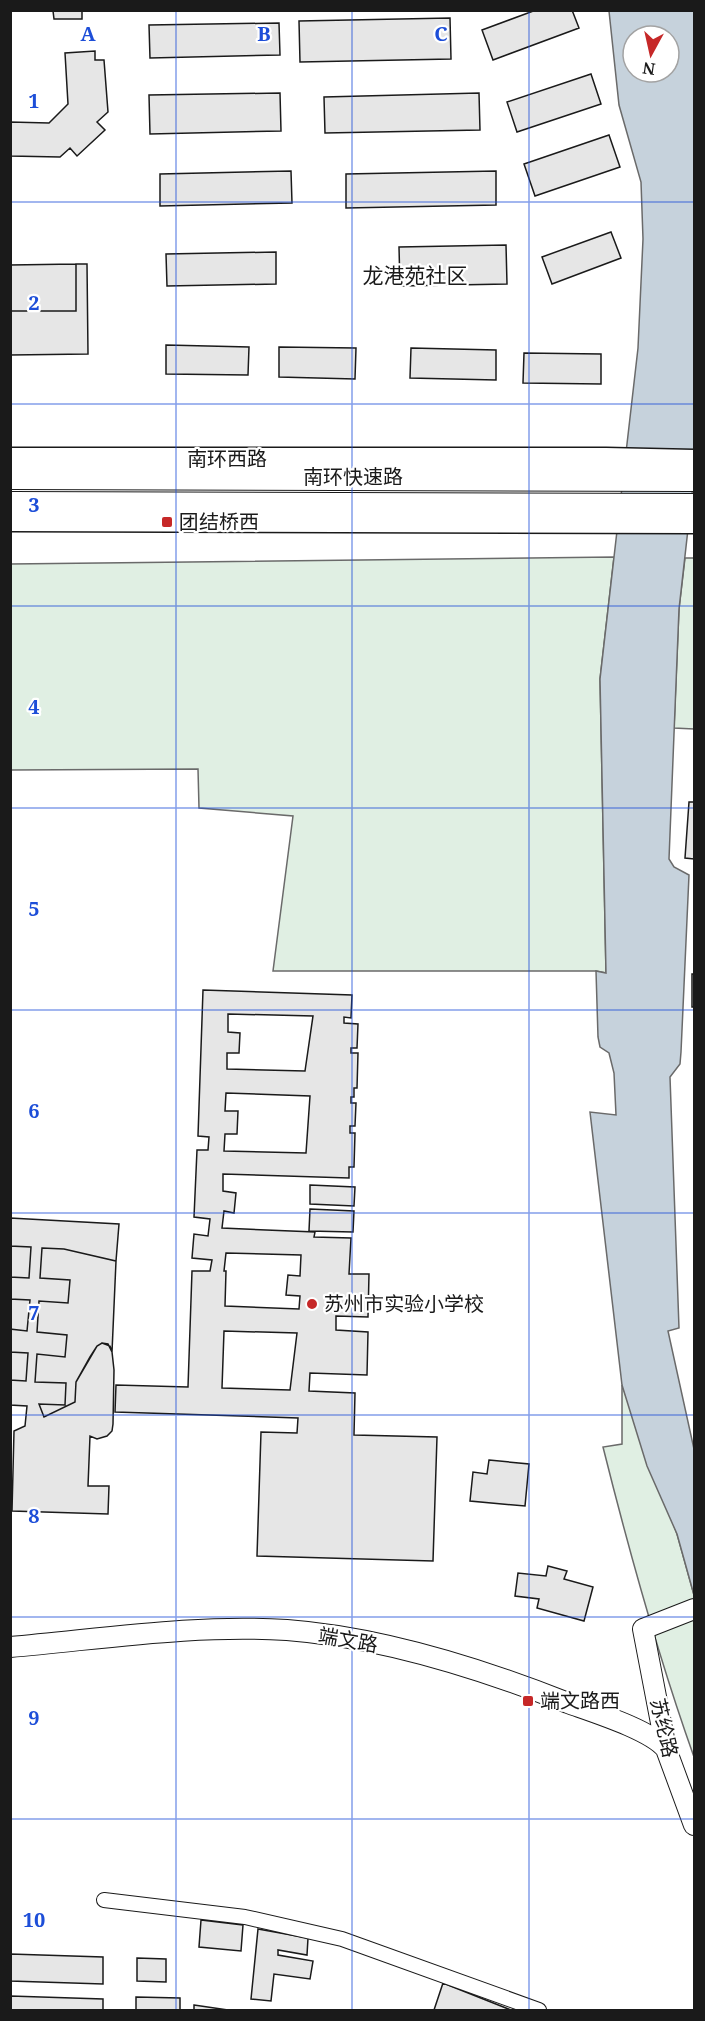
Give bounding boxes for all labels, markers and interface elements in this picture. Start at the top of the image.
text: A [80,20,96,47]
text: B [257,20,271,47]
text: C [434,20,448,47]
north arrow [621,24,681,84]
text: N [641,57,657,81]
text: 1 [28,87,40,114]
district label: 龙港苑社区 [363,261,468,289]
text: 2 [28,289,40,316]
street label: 南环西路 [187,445,267,472]
street label: 南环快速路 [303,463,403,490]
text: 3 [28,491,40,518]
place label: 团结桥西 [179,508,259,535]
marker: 团结桥西 [160,515,174,529]
text: 4 [28,693,40,720]
text: 5 [28,895,40,922]
text: 6 [28,1097,40,1124]
place label: 苏州市实验小学校 [324,1290,484,1317]
marker: 苏州市实验小学校 [305,1297,319,1311]
text: 7 [28,1299,40,1326]
text: 8 [28,1502,40,1529]
street label: 端文路 [316,1621,380,1658]
place label: 端文路西 [540,1687,620,1714]
marker: 端文路西 [521,1694,535,1708]
street label: 苏纶路 [645,1696,684,1760]
text: 9 [28,1704,40,1731]
text: 10 [23,1906,45,1933]

